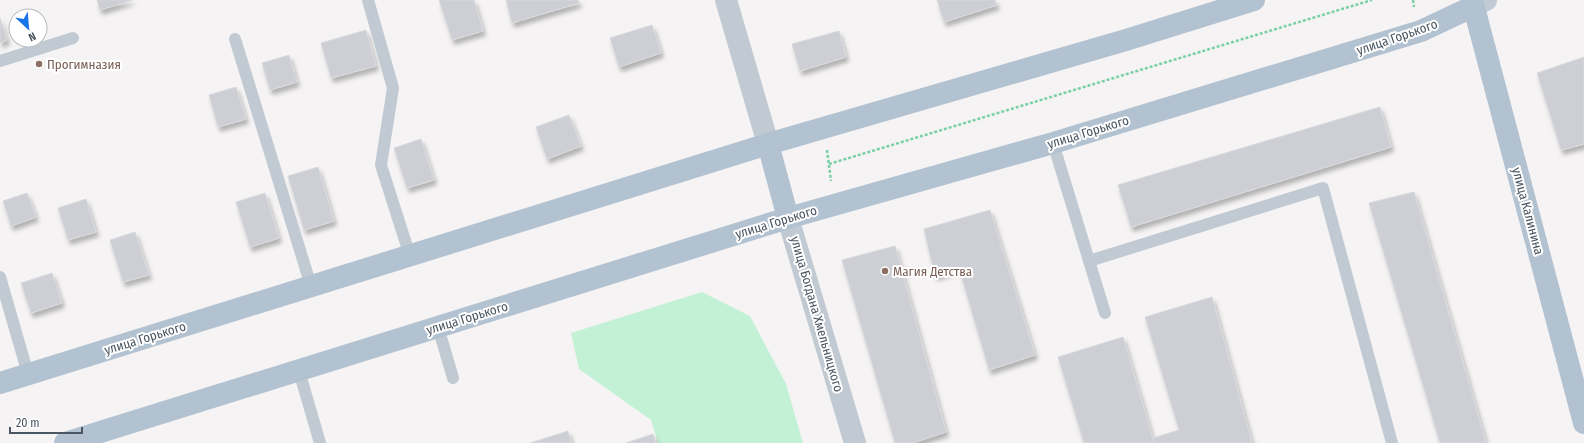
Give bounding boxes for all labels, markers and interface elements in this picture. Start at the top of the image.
north arrow [8,8,48,48]
street label: улица Горького [1355,16,1440,58]
text: N [26,29,38,44]
place label: Прогимназия [47,57,121,72]
marker: Прогимназия [34,59,44,69]
street label: улица Горького [1045,112,1131,152]
street label: улица Калинина [1509,166,1547,256]
street label: улица Горького [733,202,819,242]
street label: улица Богдана Хмельницкого [788,234,846,394]
place label: Магия Детства [893,264,972,279]
marker: Магия Детства [880,266,890,276]
street label: улица Горького [424,298,510,338]
street label: улица Горького [102,318,188,358]
scale bar [10,409,82,435]
text: 20 m [16,416,40,430]

